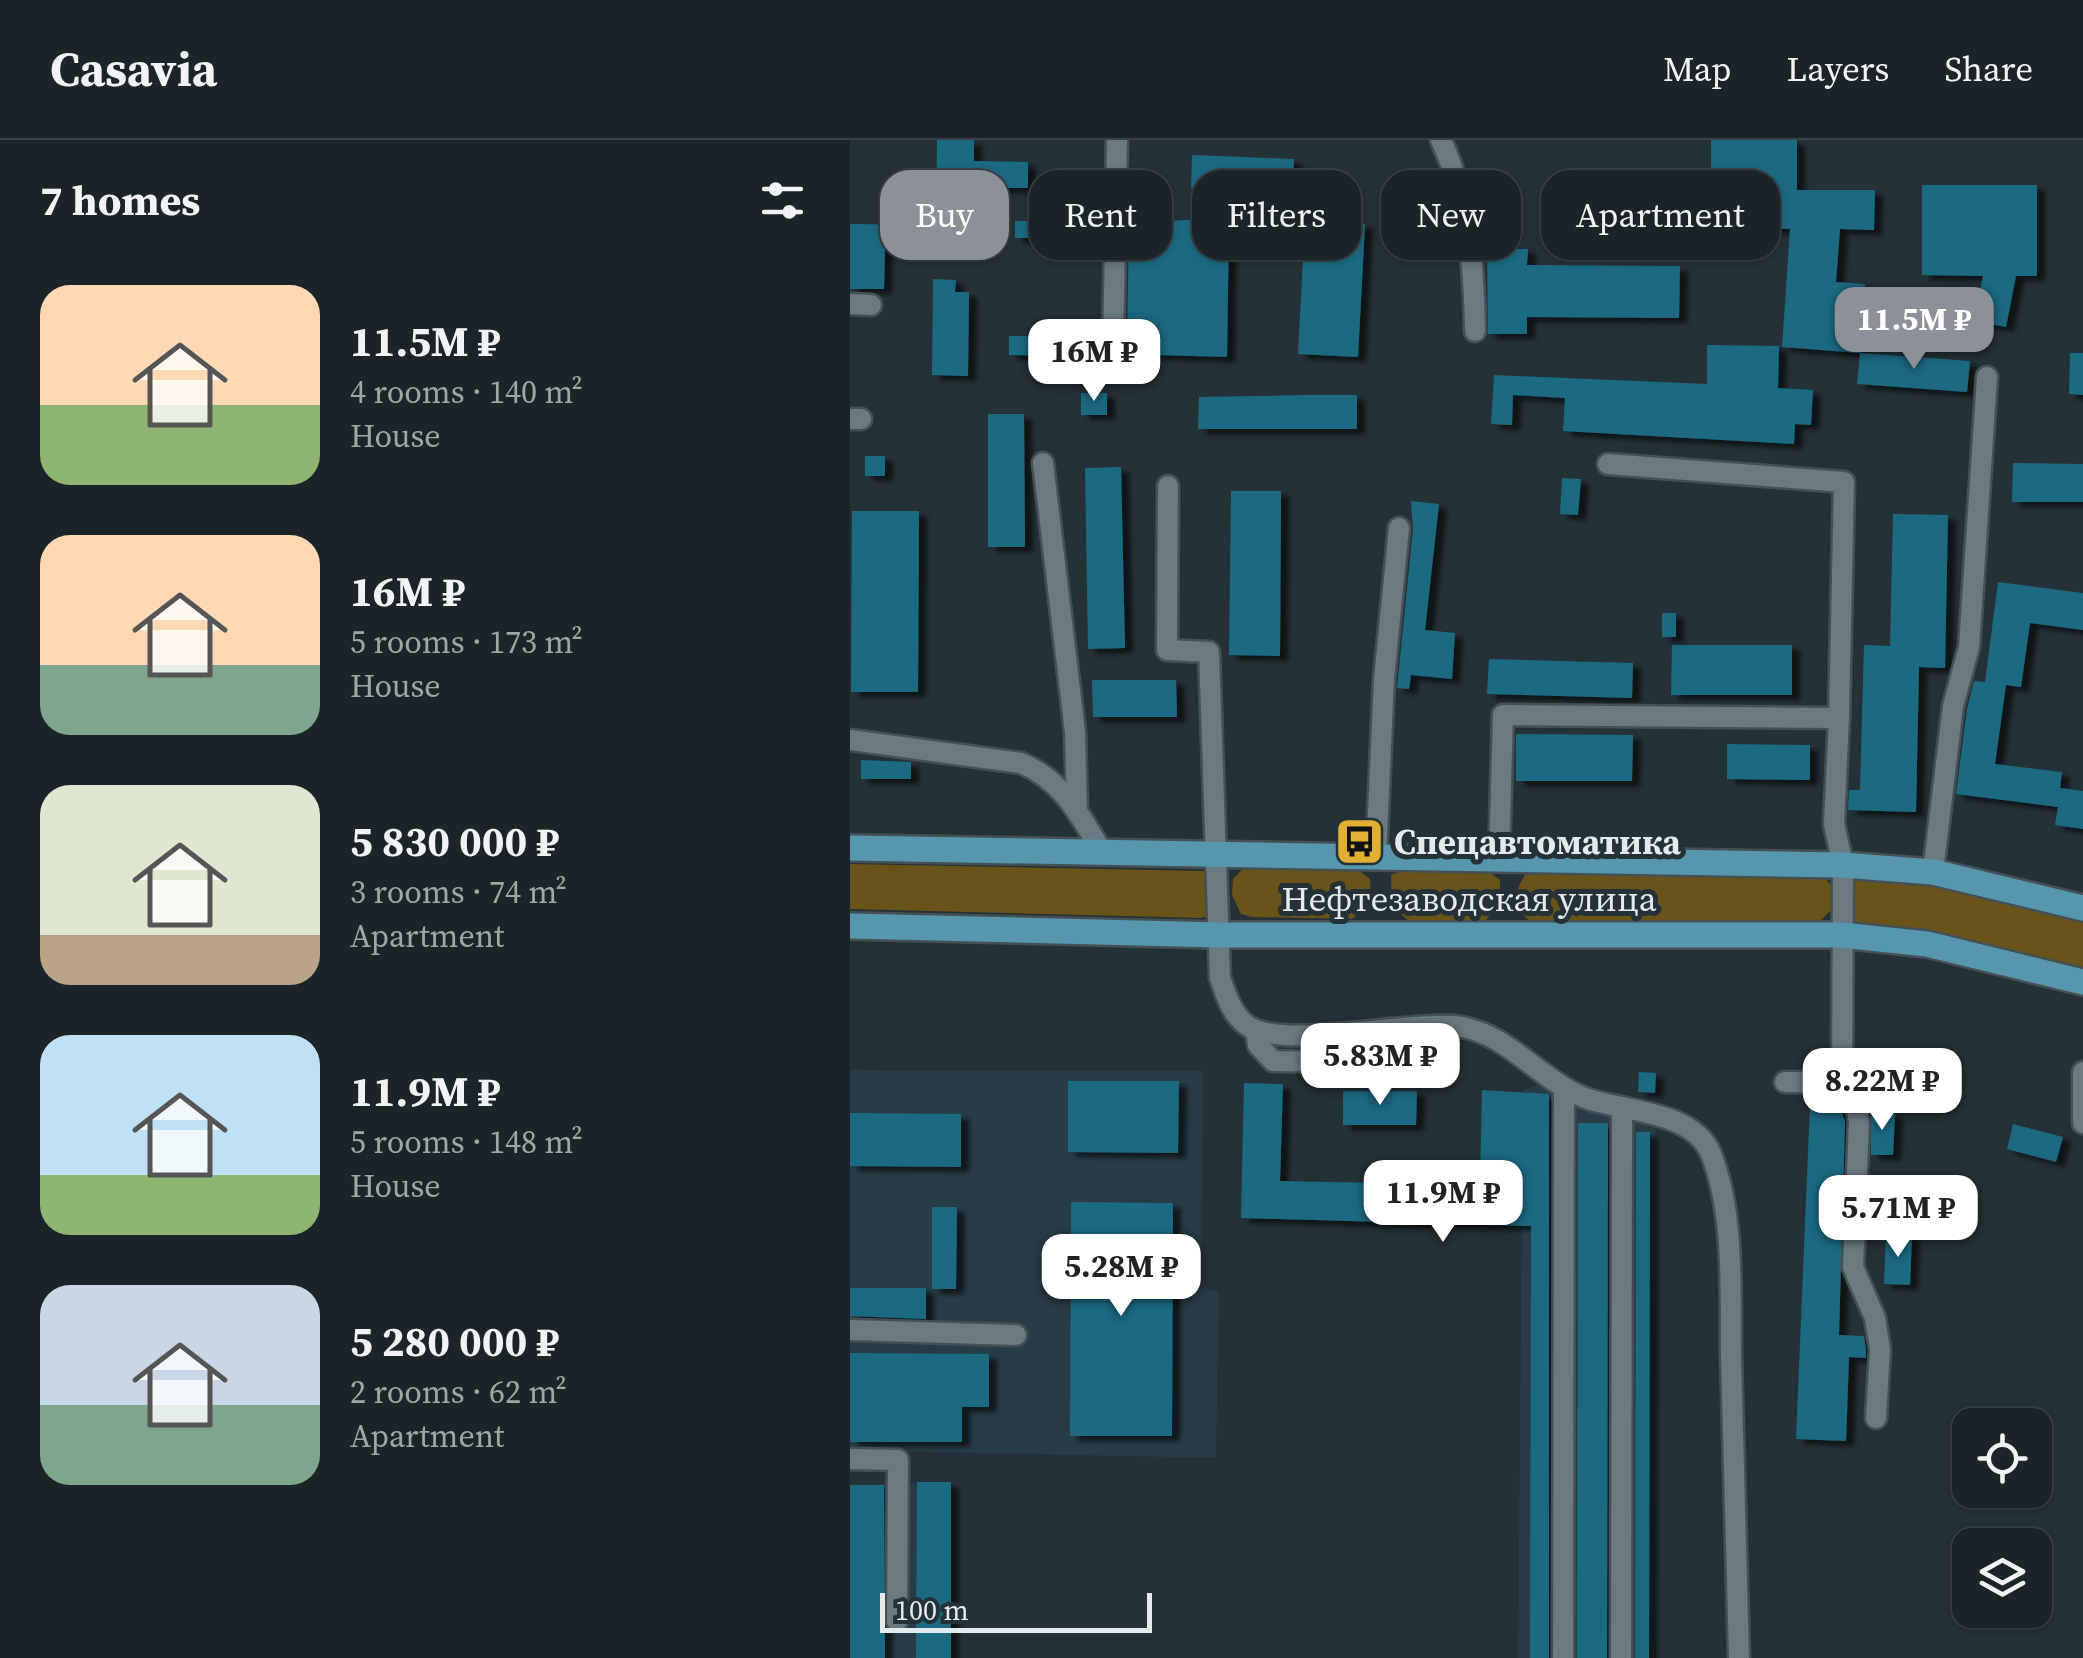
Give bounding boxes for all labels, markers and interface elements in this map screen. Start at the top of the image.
text: Casavia [50,36,217,102]
text: Map [1663,45,1731,93]
text: Layers [1786,45,1889,93]
text: Share [1944,45,2033,93]
chip: Buy [880,170,1009,260]
chip: Rent [1029,170,1172,260]
chip: Filters [1192,170,1361,260]
chip: New [1381,170,1521,260]
chip: Apartment [1541,170,1780,260]
text: 7 homes [40,171,200,229]
icon: filters [755,173,810,228]
pin: 11.5M ₽ [1822,287,2006,372]
text: 11.5M ₽ [1857,297,1971,341]
text: 11.5M ₽ [350,312,500,370]
pin: 16M ₽ [1024,319,1164,404]
icon: home [120,325,240,445]
text: 16M ₽ [1050,329,1138,373]
text: 4 rooms · 140 m² [350,370,583,414]
text: House [350,414,441,458]
text: 16M ₽ [350,562,465,620]
icon: home [120,575,240,695]
text: 5 rooms · 173 m² [350,620,583,664]
text: House [350,664,441,708]
text: 5 830 000 ₽ [350,812,559,870]
bus stop icon: Спецавтоматика [1333,816,1385,868]
place label: Спецавтоматика [1394,818,1681,866]
icon: home [120,825,240,945]
text: 3 rooms · 74 m² [350,870,567,914]
street label: Нефтезаводская улица [1282,875,1657,923]
text: Apartment [350,914,504,958]
pin: 5.83M ₽ [1288,1023,1472,1108]
text: 5.83M ₽ [1323,1033,1437,1077]
pin: 8.22M ₽ [1790,1048,1974,1133]
text: 8.22M ₽ [1825,1058,1939,1102]
text: 11.9M ₽ [350,1062,500,1120]
icon: home [120,1075,240,1195]
text: 5 rooms · 148 m² [350,1120,583,1164]
pin: 11.9M ₽ [1351,1160,1535,1245]
text: House [350,1164,441,1208]
text: 11.9M ₽ [1386,1170,1500,1214]
pin: 5.71M ₽ [1806,1175,1990,1260]
text: 5.71M ₽ [1841,1185,1955,1229]
pin: 5.28M ₽ [1029,1234,1213,1319]
text: 5.28M ₽ [1064,1244,1178,1288]
text: 5 280 000 ₽ [350,1312,559,1370]
icon: home [120,1325,240,1445]
text: 2 rooms · 62 m² [350,1370,567,1414]
map controls [1952,1408,2052,1628]
button: locate [1952,1408,2052,1508]
text: Apartment [350,1414,504,1458]
button: layers [1952,1528,2052,1628]
scale bar [880,1588,1152,1632]
text: 100 m [895,1591,969,1629]

